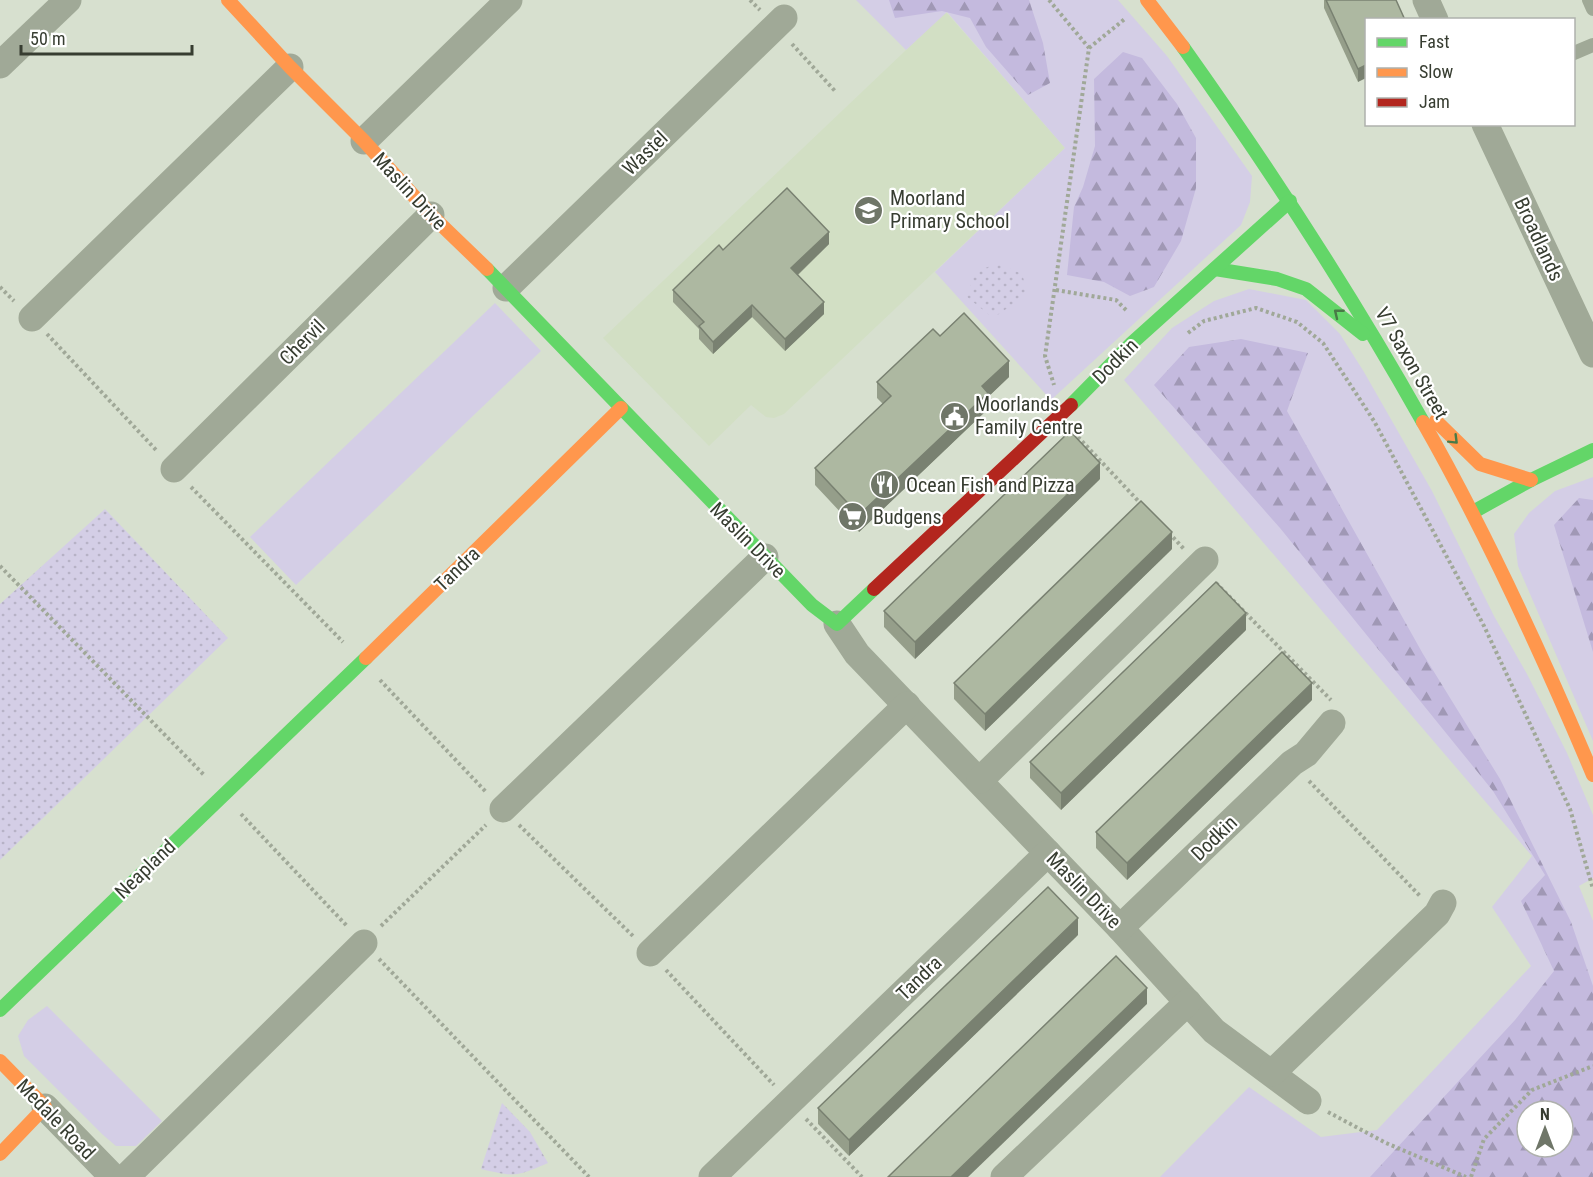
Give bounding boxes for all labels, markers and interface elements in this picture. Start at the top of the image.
scale bar [21,18,192,56]
legend [1365,18,1575,126]
text: 50 m [30,28,65,49]
text: Fast [1419,31,1450,52]
text: Slow [1419,61,1454,82]
text: Jam [1419,91,1450,112]
street label: Wastel [617,126,673,180]
street label: Maslin Drive [368,147,452,235]
place label: Moorland Primary School [890,186,1010,233]
street label: Broadlands [1509,193,1569,285]
school or university icon: Moorland Primary School [853,194,885,226]
street label: V7 Saxon Street [1370,303,1454,423]
one-way arrow [1334,309,1345,320]
street label: Chervil [274,314,330,370]
street label: Dodkin [1087,333,1143,389]
place label: Moorlands Family Centre [975,392,1083,439]
public building icon: Moorlands Family Centre [938,400,970,432]
one-way arrow [1447,434,1458,444]
restaurant icon: Ocean Fish and Pizza [869,469,901,501]
place label: Ocean Fish and Pizza [906,473,1075,497]
street label: Maslin Drive [705,497,791,583]
supermarket icon: Budgens [836,501,868,533]
place label: Budgens [873,505,942,529]
street label: Tandra [429,542,485,596]
street label: Dodkin [1186,810,1242,866]
street label: Neapland [110,834,180,904]
street label: Maslin Drive [1042,847,1126,933]
street label: Tandra [891,951,947,1005]
street label: Medale Road [12,1074,100,1164]
north arrow [1515,1099,1575,1159]
text: N [1540,1105,1550,1124]

